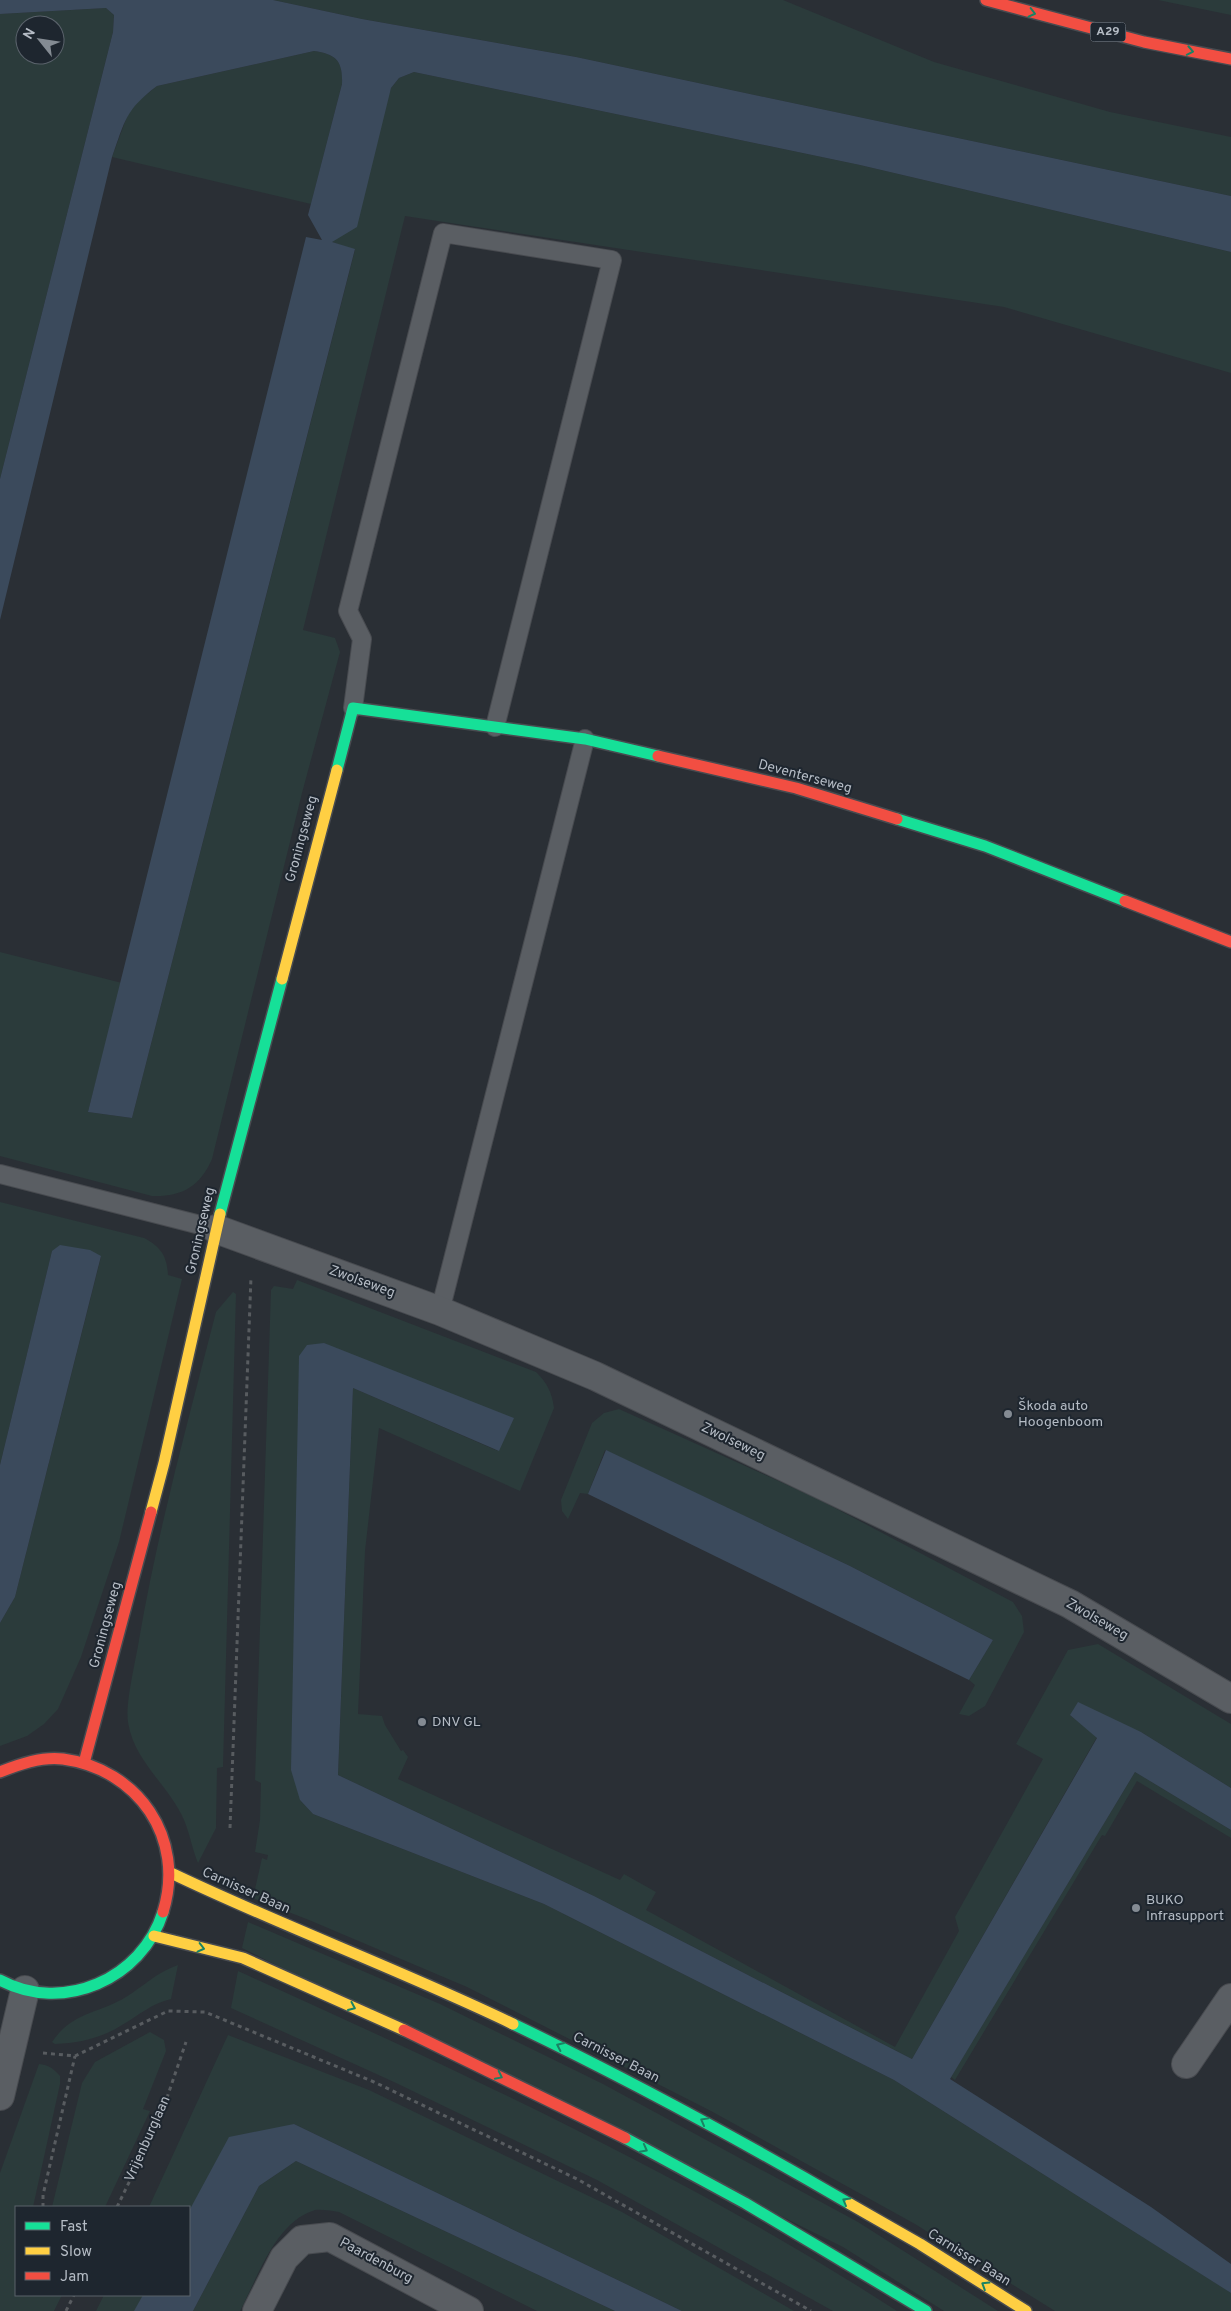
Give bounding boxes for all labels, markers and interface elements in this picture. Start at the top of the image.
one-way arrow [1028,8,1036,18]
north arrow [15,15,65,65]
road number: A29 [1090,22,1126,42]
text: N [20,26,40,43]
one-way arrow [1186,45,1195,56]
street label: Deventerseweg [756,756,854,798]
street label: Groningseweg [282,794,322,884]
street label: Groningseweg [183,1186,219,1276]
street label: Zwolseweg [327,1262,397,1302]
place label: Škoda auto Hoogenboom [1018,1397,1103,1431]
marker: Škoda auto Hoogenboom [1002,1408,1014,1420]
street label: Zwolseweg [698,1419,768,1465]
street label: Groningseweg [86,1580,126,1670]
street label: Zwolseweg [1063,1595,1131,1645]
place label: DNV GL [432,1714,481,1731]
marker: DNV GL [416,1716,428,1728]
street label: Carnisser Baan [199,1864,293,1918]
place label: BUKO Infrasupport [1146,1892,1224,1925]
marker: BUKO Infrasupport [1130,1902,1142,1914]
one-way arrow [197,1942,205,1953]
one-way arrow [347,2000,356,2011]
street label: Carnisser Baan [570,2029,662,2087]
one-way arrow [556,2042,565,2052]
one-way arrow [494,2070,503,2080]
street label: Vrijenburglaan [121,2093,175,2185]
one-way arrow [701,2117,710,2127]
one-way arrow [639,2143,648,2153]
one-way arrow [842,2197,851,2207]
legend [15,2206,190,2296]
text: Fast [60,2218,88,2237]
street label: Carnisser Baan [924,2226,1014,2290]
street label: Paardenburg [336,2235,416,2287]
text: Slow [60,2243,92,2262]
text: Jam [60,2268,89,2287]
one-way arrow [981,2282,990,2291]

